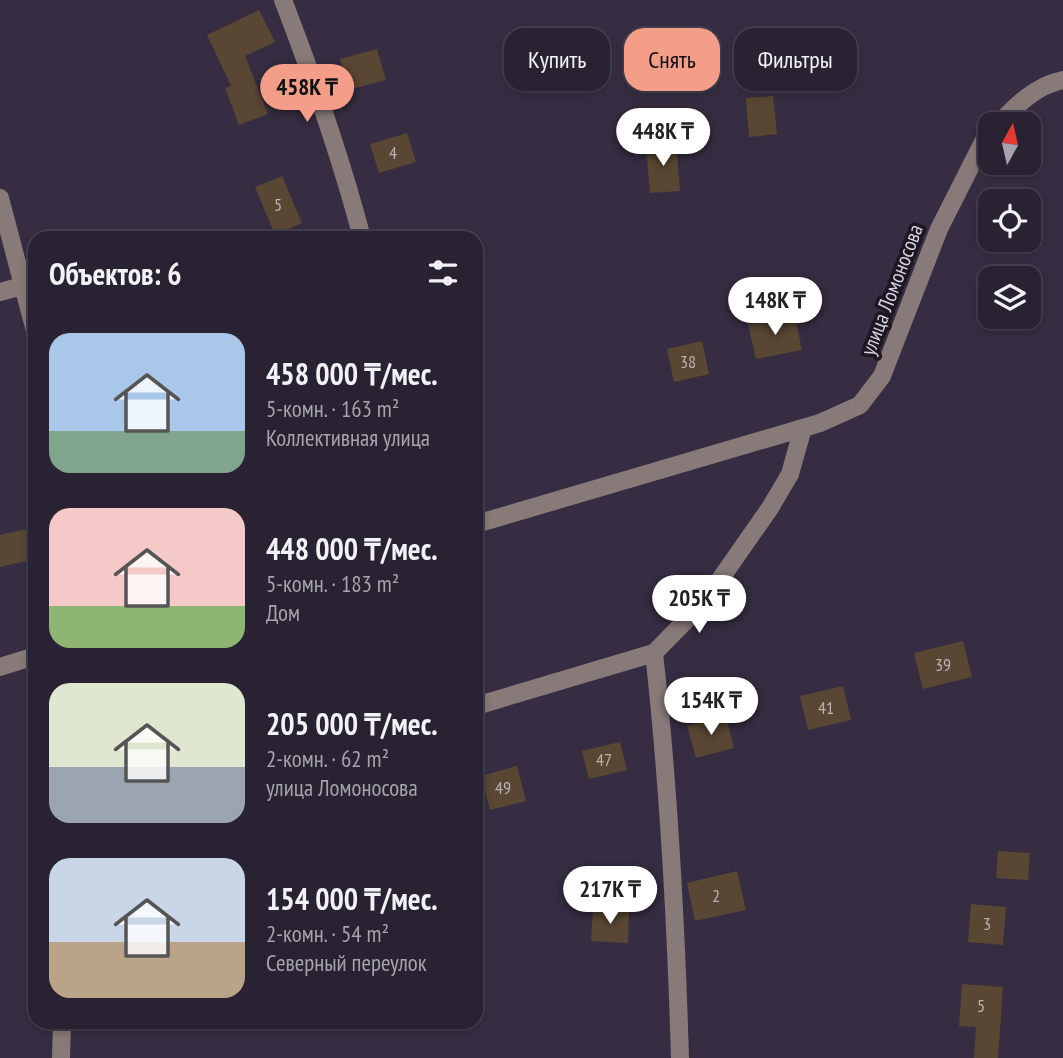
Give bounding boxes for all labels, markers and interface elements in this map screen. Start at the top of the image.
chip: Купить [504,28,610,91]
chip: Снять [624,28,720,91]
chip: Фильтры [734,28,857,91]
pin: 458K ₸ [250,64,364,124]
text: 458K ₸ [276,72,338,101]
pin: 448K ₸ [606,108,720,168]
north arrow [978,112,1041,175]
map controls [978,112,1041,329]
text: 448K ₸ [632,116,694,145]
house number: 4 [389,141,397,164]
button: locate [978,189,1041,252]
house number: 5 [274,193,282,216]
street label: улица Ломоносова [854,220,929,359]
text: Объектов: 6 [49,254,182,293]
icon: filters [424,254,462,292]
button: layers [978,266,1041,329]
pin: 148K ₸ [718,278,832,337]
text: 148K ₸ [744,285,806,314]
house number: 38 [680,350,696,373]
text: 458 000 ₸/мес. [266,354,438,393]
icon: home [105,361,189,445]
text: 5-комн. · 163 m² [266,394,399,423]
text: Коллективная улица [266,423,430,452]
text: 448 000 ₸/мес. [266,529,438,568]
icon: home [105,536,189,620]
text: 5-комн. · 183 m² [266,569,399,598]
pin: 205K ₸ [642,576,756,635]
text: 205K ₸ [668,583,730,612]
text: Дом [266,598,300,627]
house number: 39 [935,653,951,676]
pin: 154K ₸ [654,678,768,737]
text: 154K ₸ [680,685,742,714]
house number: 41 [818,696,834,719]
text: 205 000 ₸/мес. [266,704,438,743]
icon: home [105,711,189,795]
text: 2-комн. · 62 m² [266,744,389,773]
house number: 47 [596,748,612,771]
text: улица Ломоносова [266,773,418,802]
house number: 49 [495,776,511,799]
pin: 217K ₸ [553,866,667,926]
text: 217K ₸ [579,874,641,903]
text: 154 000 ₸/мес. [266,879,438,918]
house number: 2 [712,884,720,907]
icon: home [105,886,189,970]
house number: 3 [983,912,991,935]
text: 2-комн. · 54 m² [266,919,389,948]
text: Северный переулок [266,948,427,977]
house number: 5 [977,994,985,1017]

